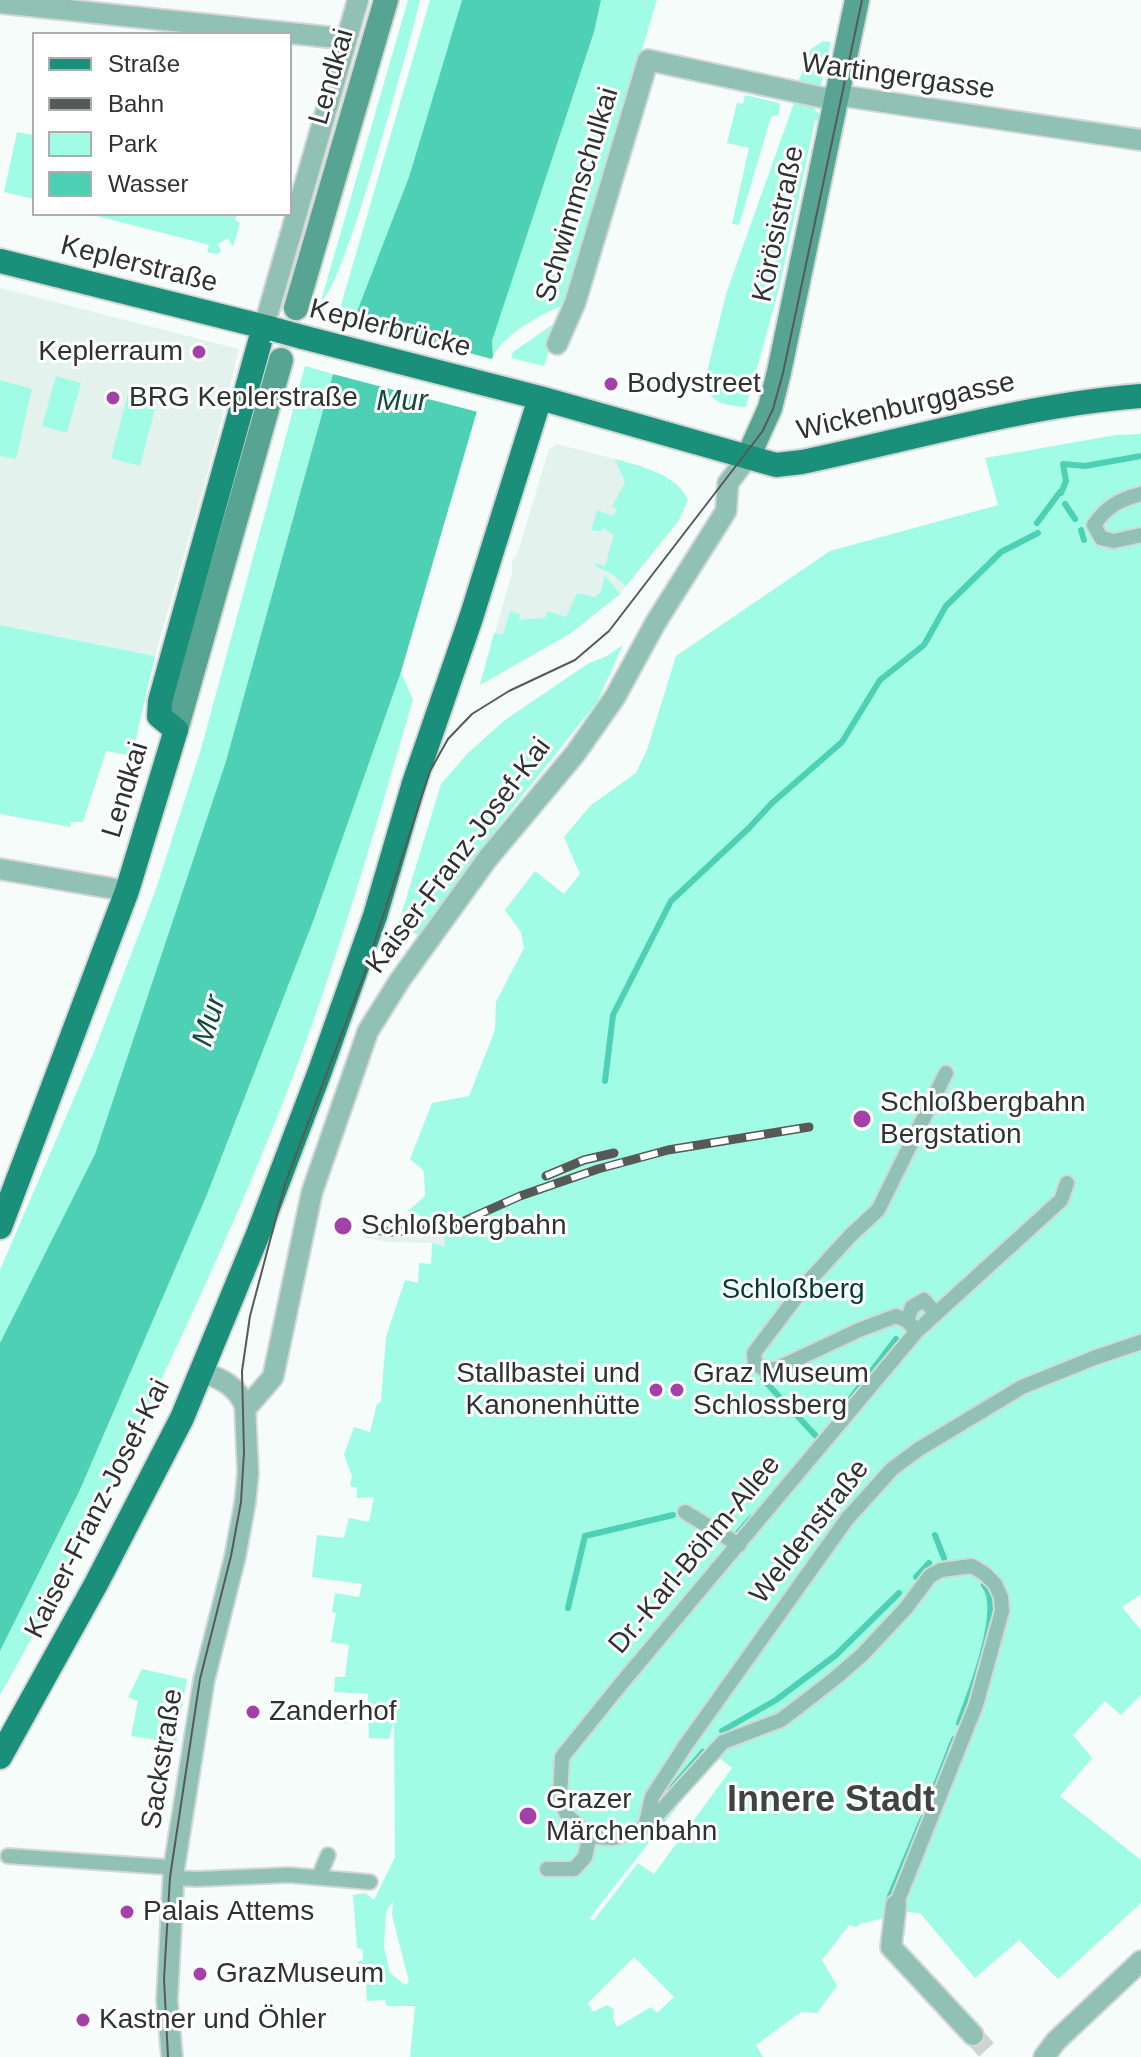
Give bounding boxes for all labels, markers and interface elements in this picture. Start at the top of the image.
street label: Lendkai [302,25,362,129]
legend [32,32,292,216]
street label: Wartingergasse [799,47,997,107]
text: Straße [108,50,180,77]
street label: Schwimmschulkai [529,84,627,306]
text: Bahn [108,90,164,117]
text: Park [108,130,157,157]
street label: Körösistraße [746,143,812,305]
text: Wasser [108,170,188,197]
street label: Keplerstraße [57,229,221,301]
street label: Keplerbrücke [306,293,474,365]
place label: Keplerraum [38,335,183,369]
marker: Keplerraum [190,343,208,361]
street label: Wickenburggasse [794,366,1018,448]
place label: Bodystreet [627,367,761,401]
marker: Bodystreet [602,375,620,393]
place label: BRG Keplerstraße [129,381,358,415]
water label: Mur [376,384,428,420]
marker: BRG Keplerstraße [104,389,122,407]
street label: Kaiser-Franz-Josef-Kai [359,732,559,980]
street label: Lendkai [96,738,156,842]
water label: Mur [185,991,235,1051]
place label: Schloßbergbahn Bergstation [880,1086,1085,1152]
marker: Schloßbergbahn Bergstation [851,1108,873,1130]
place label: Schloßbergbahn [361,1209,566,1243]
marker: Schloßbergbahn [332,1215,354,1237]
park label: Schloßberg [721,1273,865,1307]
place label: Stallbastei und Kanonenhütte [456,1357,640,1423]
place label: Graz Museum Schlossberg [693,1357,869,1423]
street label: Kaiser-Franz-Josef-Kai [18,1374,178,1644]
marker: Stallbastei und Kanonenhütte [647,1381,665,1399]
marker: Graz Museum Schlossberg [668,1381,686,1399]
street label: Dr.-Karl-Böhm-Allee [602,1449,788,1661]
street label: Weldenstraße [743,1453,877,1611]
street label: Sackstraße [135,1686,191,1832]
place label: Zanderhof [269,1695,397,1729]
marker: Zanderhof [244,1703,262,1721]
district label: Innere Stadt [727,1779,935,1823]
place label: Grazer Märchenbahn [546,1783,717,1849]
marker: Grazer Märchenbahn [517,1805,539,1827]
place label: Palais Attems [143,1895,314,1929]
marker: Palais Attems [118,1903,136,1921]
place label: GrazMuseum [216,1957,384,1991]
marker: GrazMuseum [191,1965,209,1983]
place label: Kastner und Öhler [99,2003,326,2037]
marker: Kastner und Öhler [74,2011,92,2029]

